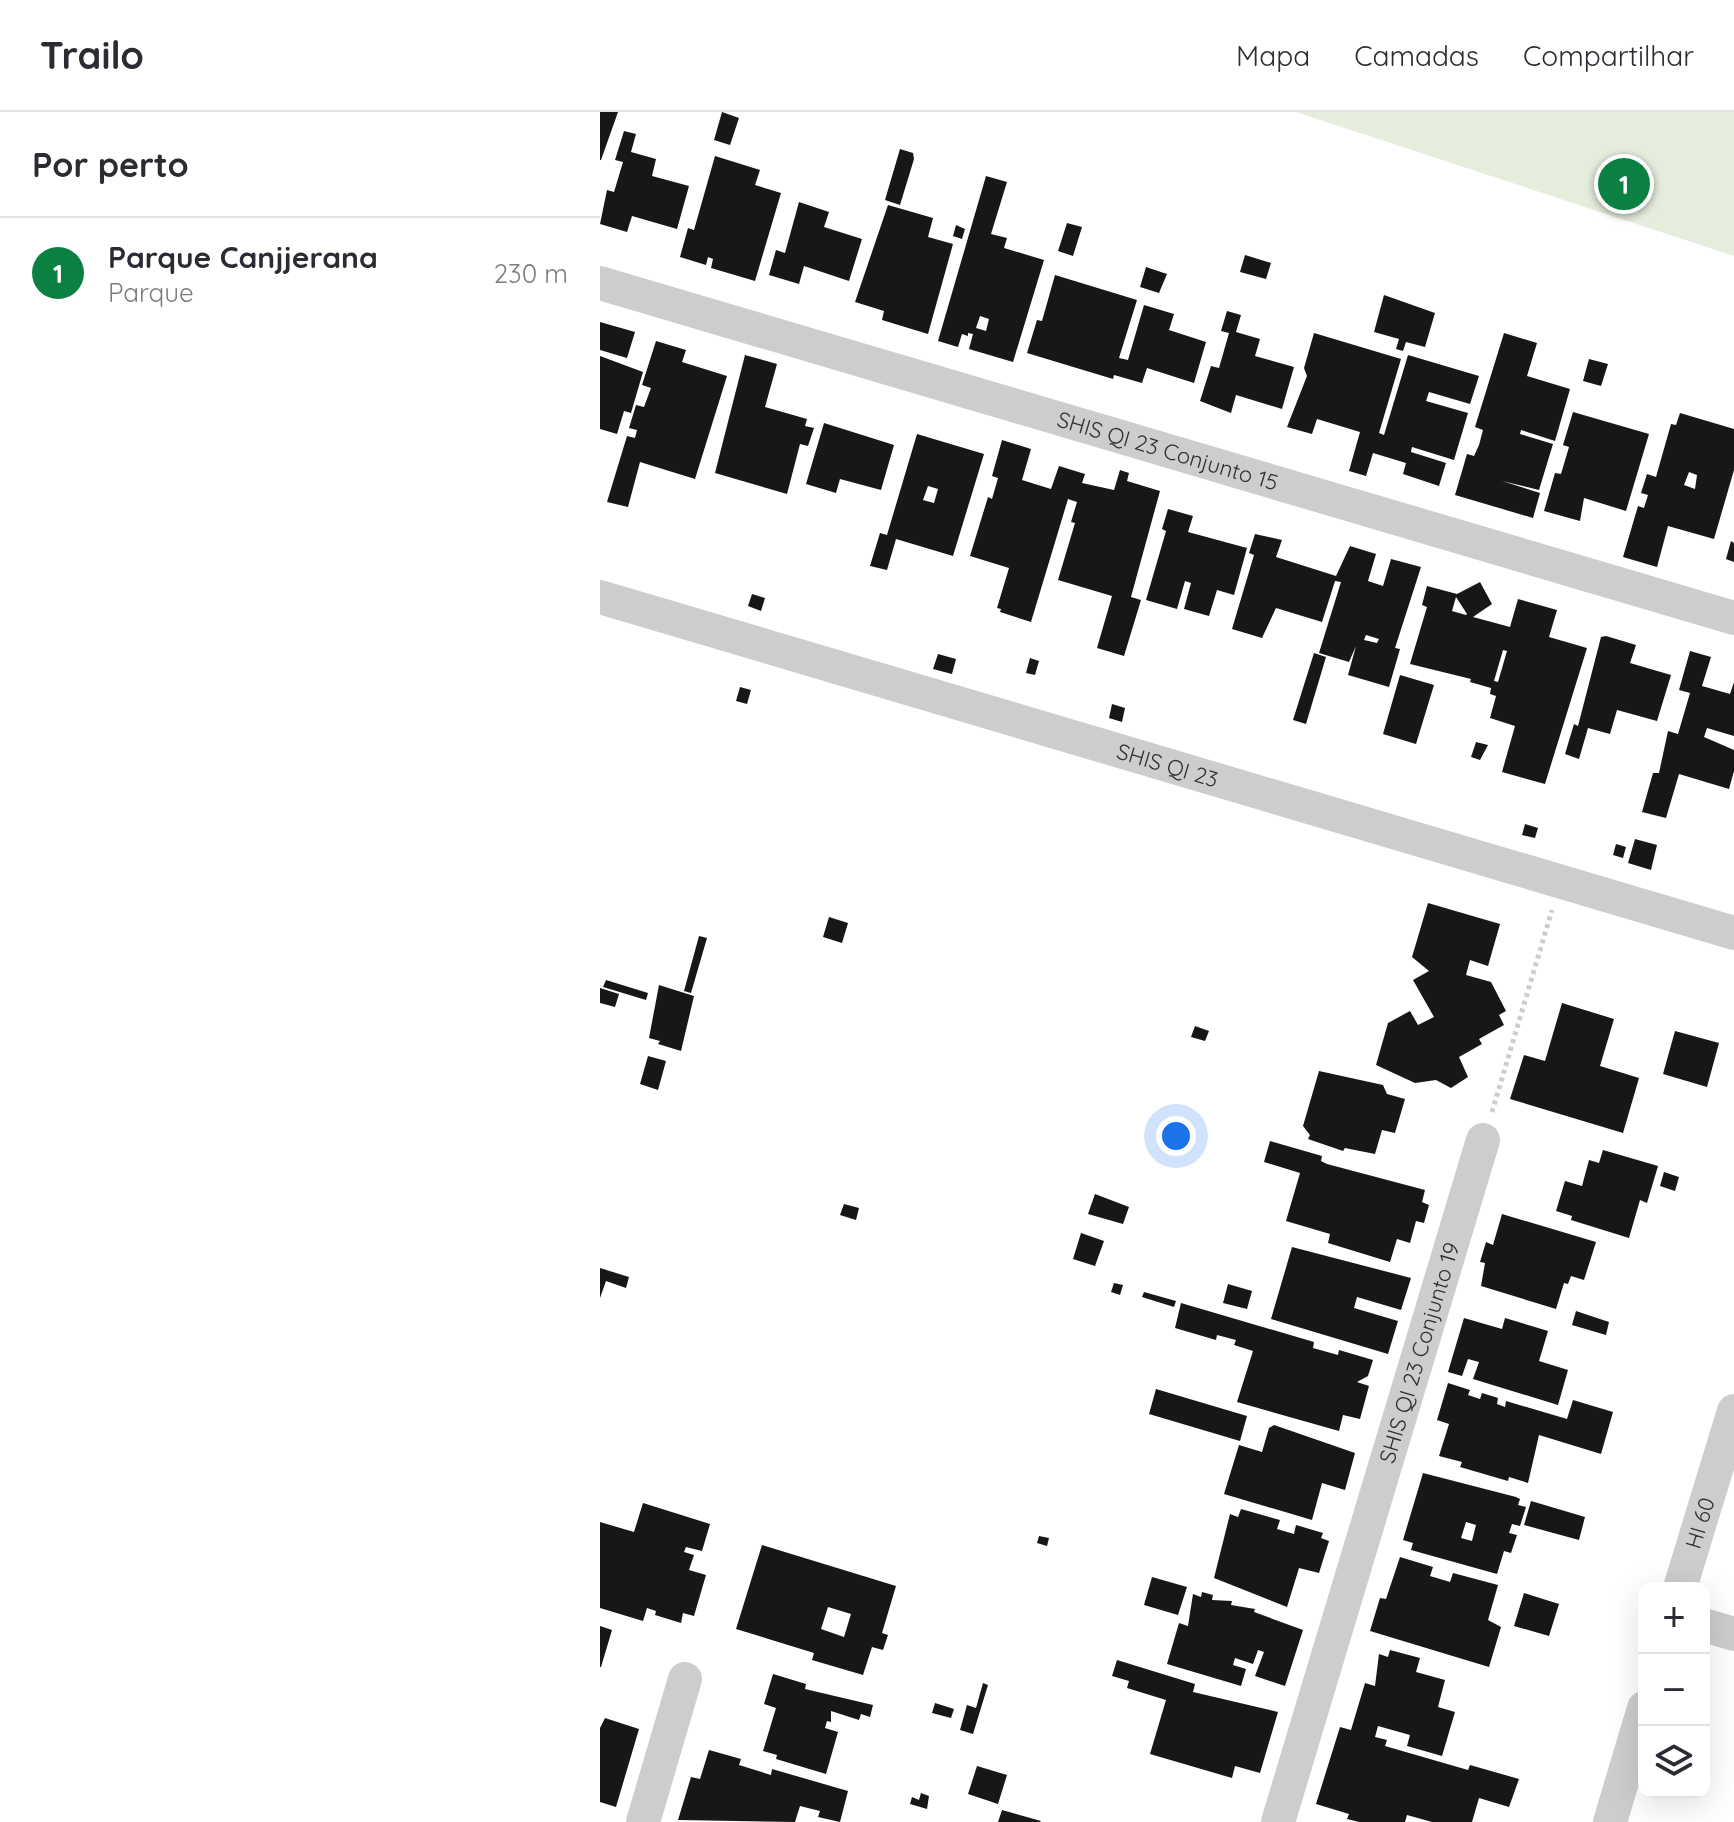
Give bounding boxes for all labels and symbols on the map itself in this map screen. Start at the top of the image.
pin: 1 [1598,154,1650,214]
street label: SHIS QI 23 Conjunto 15 [1054,405,1281,497]
street label: SHIS QI 23 [1114,737,1222,793]
your location [1156,1116,1196,1156]
street label: SHIS QI 23 Conjunto 19 [1373,1239,1465,1466]
street label: HI 60 [1679,1494,1721,1552]

